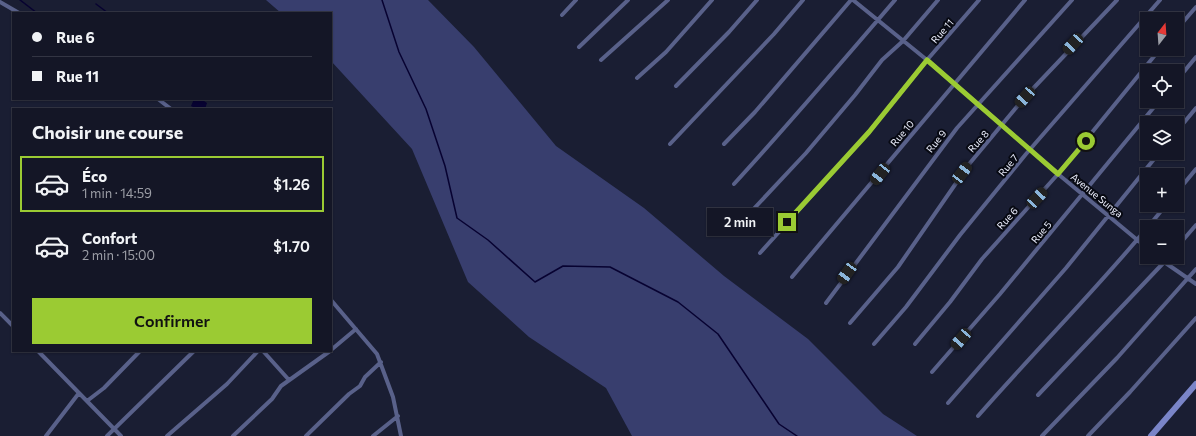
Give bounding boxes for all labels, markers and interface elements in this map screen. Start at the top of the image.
north arrow [1140,12,1184,56]
map controls [1140,12,1184,264]
street label: Rue 11 [928,17,956,45]
text: Rue 6 [56,28,95,46]
car [1060,31,1086,57]
button: locate [1140,64,1184,108]
text: Rue 11 [56,67,99,85]
car [1013,84,1037,110]
button: layers [1140,116,1184,160]
street label: Rue 10 [888,118,916,148]
text: Choisir une course [32,121,183,143]
street label: Rue 9 [923,127,949,155]
street label: Rue 8 [965,128,991,154]
route start [1077,132,1095,150]
street label: Rue 7 [996,152,1020,178]
car [950,160,974,186]
car [868,161,892,187]
icon: car [34,166,70,202]
text: Éco [82,167,107,185]
button: + [1140,168,1184,212]
street label: Avenue Sunga [1069,171,1125,219]
text: $1.26 [273,175,310,193]
text: 1 min · 14:59 [82,185,152,201]
car [1024,185,1050,211]
street label: Rue 6 [994,205,1020,231]
callout: 2 min [707,208,773,236]
route end [778,213,796,231]
text: 2 min [724,214,756,230]
street label: Rue 5 [1028,218,1054,245]
button: − [1140,220,1184,264]
icon: car [34,228,70,264]
text: Confort [82,229,137,247]
text: $1.70 [273,237,310,255]
text: 2 min · 15:00 [82,247,155,263]
car [835,260,859,286]
button: Confirmer [32,298,312,344]
car [949,326,973,352]

